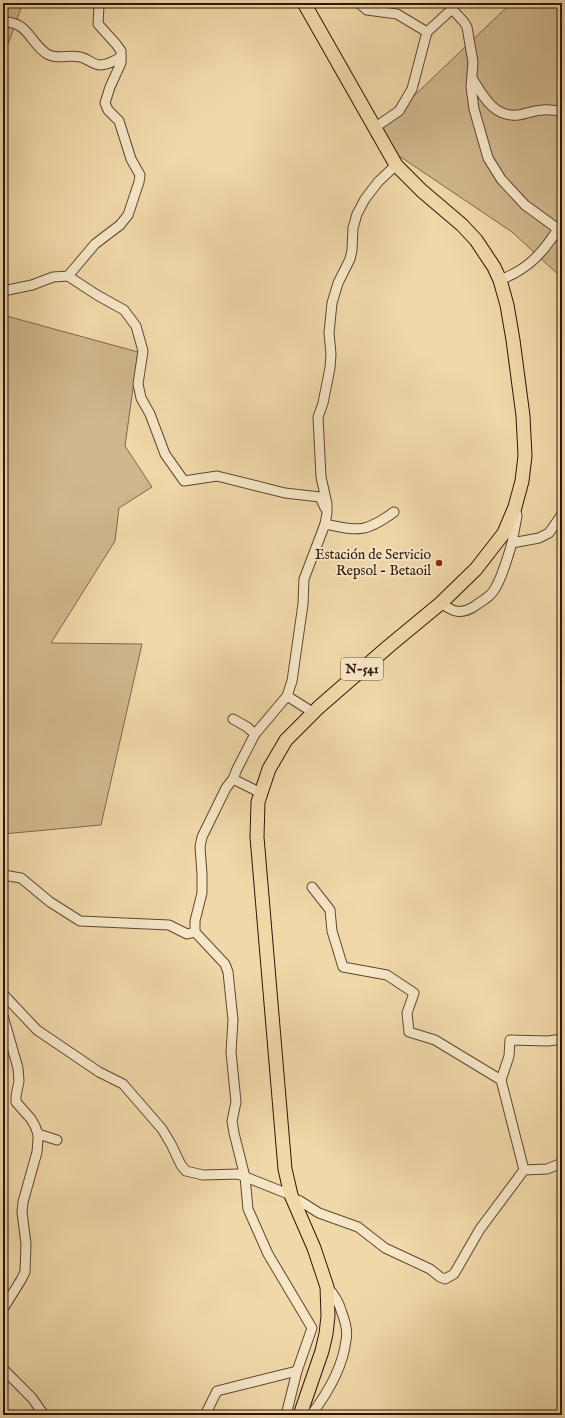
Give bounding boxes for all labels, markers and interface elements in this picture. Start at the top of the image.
place label: Estación de Servicio Repsol - Betaoil [315,546,431,580]
marker: Estación de Servicio Repsol - Betaoil [434,558,444,568]
road number: N-541 [341,658,383,680]

